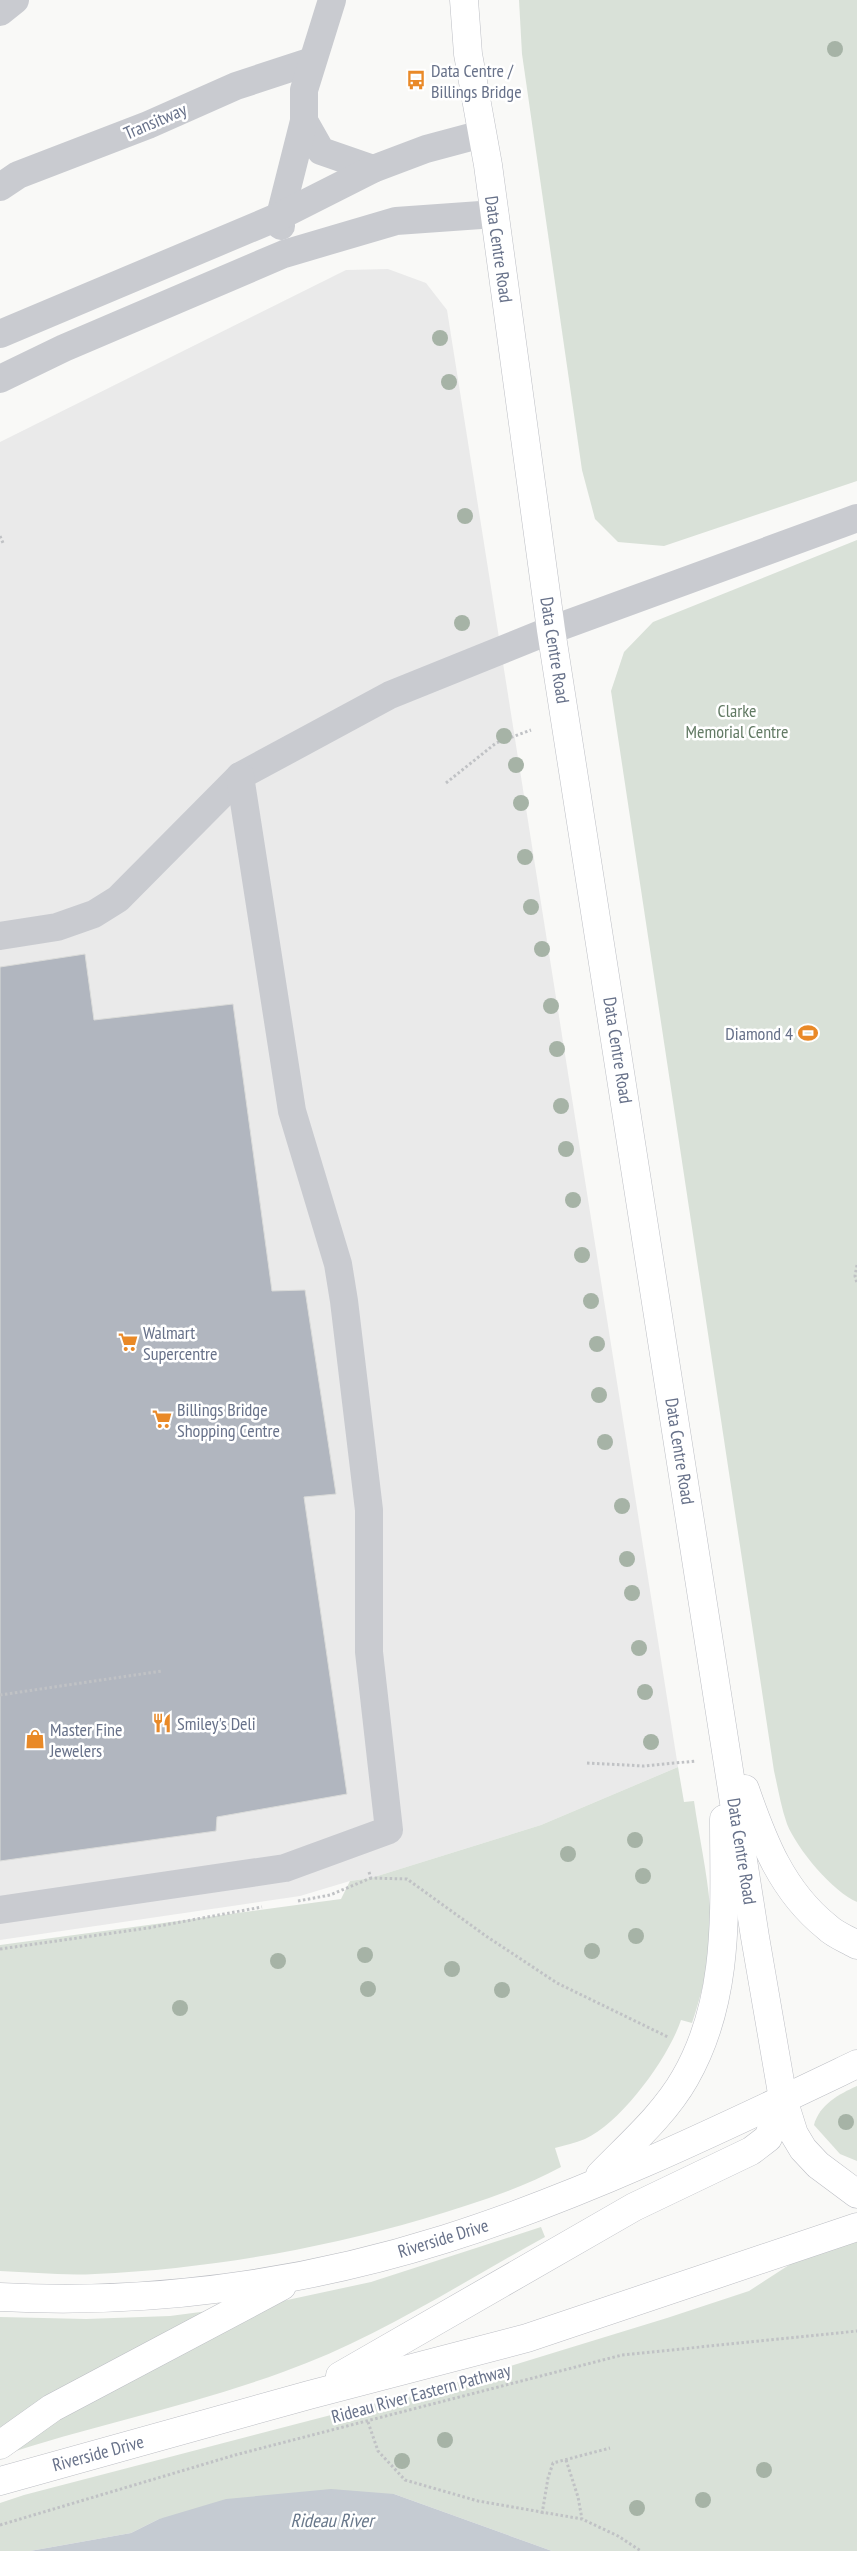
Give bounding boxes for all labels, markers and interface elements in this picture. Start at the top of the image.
place label: Data Centre / Billings Bridge [431,59,522,103]
bus stop icon: Data Centre / Billings Bridge [405,69,427,91]
street label: Transitway [120,97,190,144]
street label: Data Centre Road [480,194,518,304]
street label: Data Centre Road [535,595,575,705]
park label: Clarke Memorial Centre [686,699,788,743]
street label: Data Centre Road [598,995,638,1105]
place label: Diamond 4 [725,1022,793,1045]
sports icon: Diamond 4 [797,1022,819,1044]
place label: Walmart Supercentre [143,1321,217,1365]
supermarket icon: Walmart Supercentre [117,1331,139,1353]
street label: Data Centre Road [660,1396,700,1506]
place label: Billings Bridge Shopping Centre [177,1398,280,1442]
supermarket icon: Billings Bridge Shopping Centre [151,1408,173,1430]
restaurant icon: Smiley's Deli [151,1712,173,1734]
place label: Smiley's Deli [177,1712,256,1735]
place label: Master Fine Jewelers [49,1718,122,1762]
shop icon: Master Fine Jewelers [24,1728,46,1750]
street label: Data Centre Road [722,1796,762,1906]
street label: Riverside Drive [395,2213,491,2263]
street label: Rideau River Eastern Pathway [329,2358,513,2428]
street label: Riverside Drive [50,2430,146,2476]
water label: Rideau River [291,2508,376,2532]

